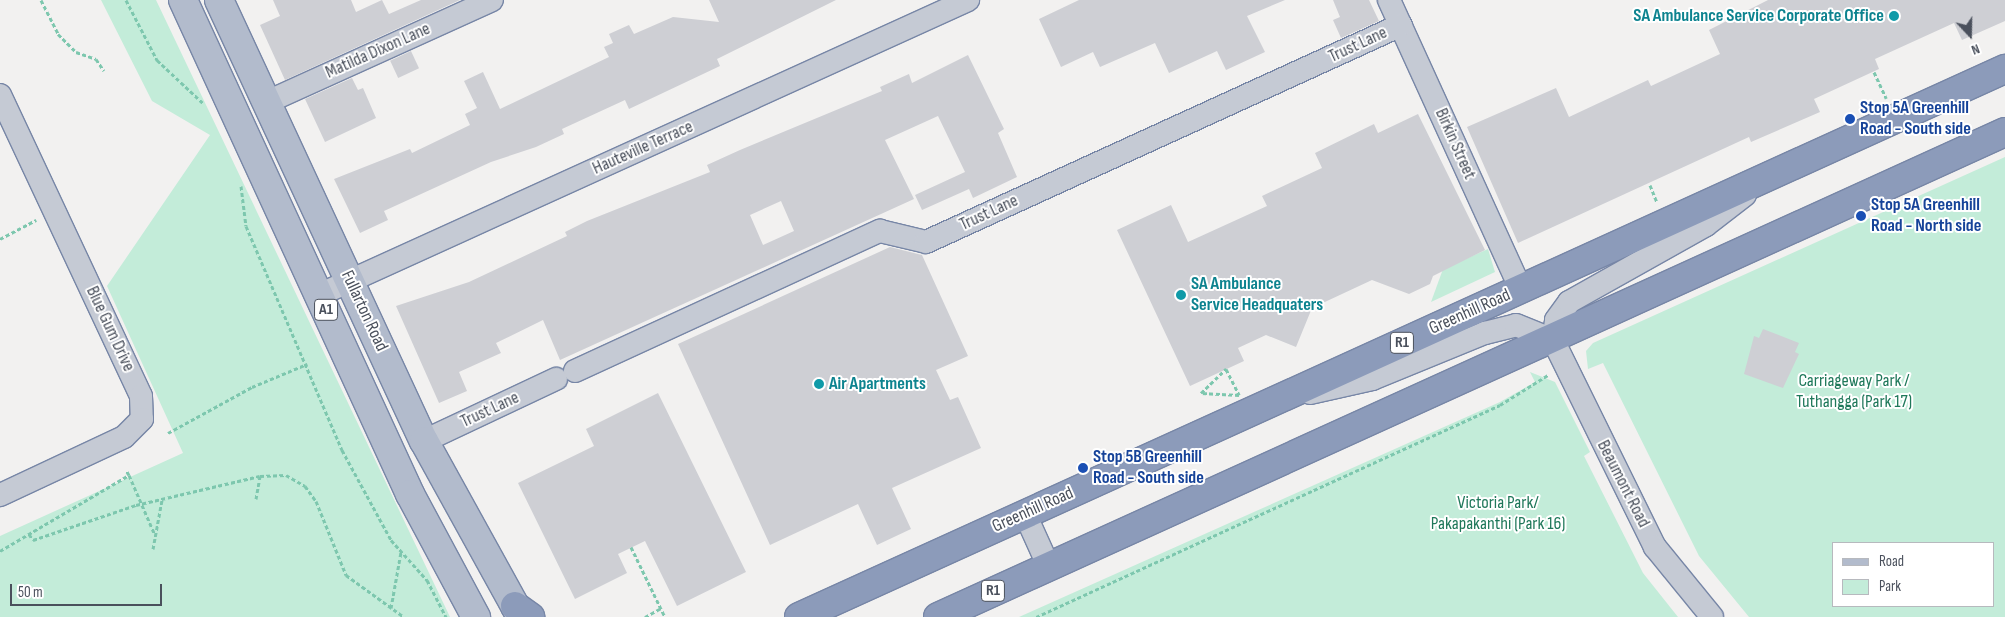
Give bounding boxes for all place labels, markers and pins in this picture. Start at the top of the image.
place label: SA Ambulance Service Corporate Office [1633,5,1884,27]
marker: SA Ambulance Service Corporate Office [1888,10,1900,22]
place label: Stop 5A Greenhill Road - South side [1860,98,1971,140]
marker: Stop 5A Greenhill Road - South side [1844,113,1856,125]
place label: Stop 5A Greenhill Road - North side [1871,195,1981,238]
marker: Stop 5A Greenhill Road - North side [1855,210,1867,222]
place label: SA Ambulance Service Headquaters [1191,274,1323,316]
marker: SA Ambulance Service Headquaters [1175,289,1187,301]
place label: Air Apartments [829,373,926,395]
marker: Air Apartments [813,378,825,390]
place label: Stop 5B Greenhill Road - South side [1093,447,1204,489]
marker: Stop 5B Greenhill Road - South side [1077,462,1089,474]

